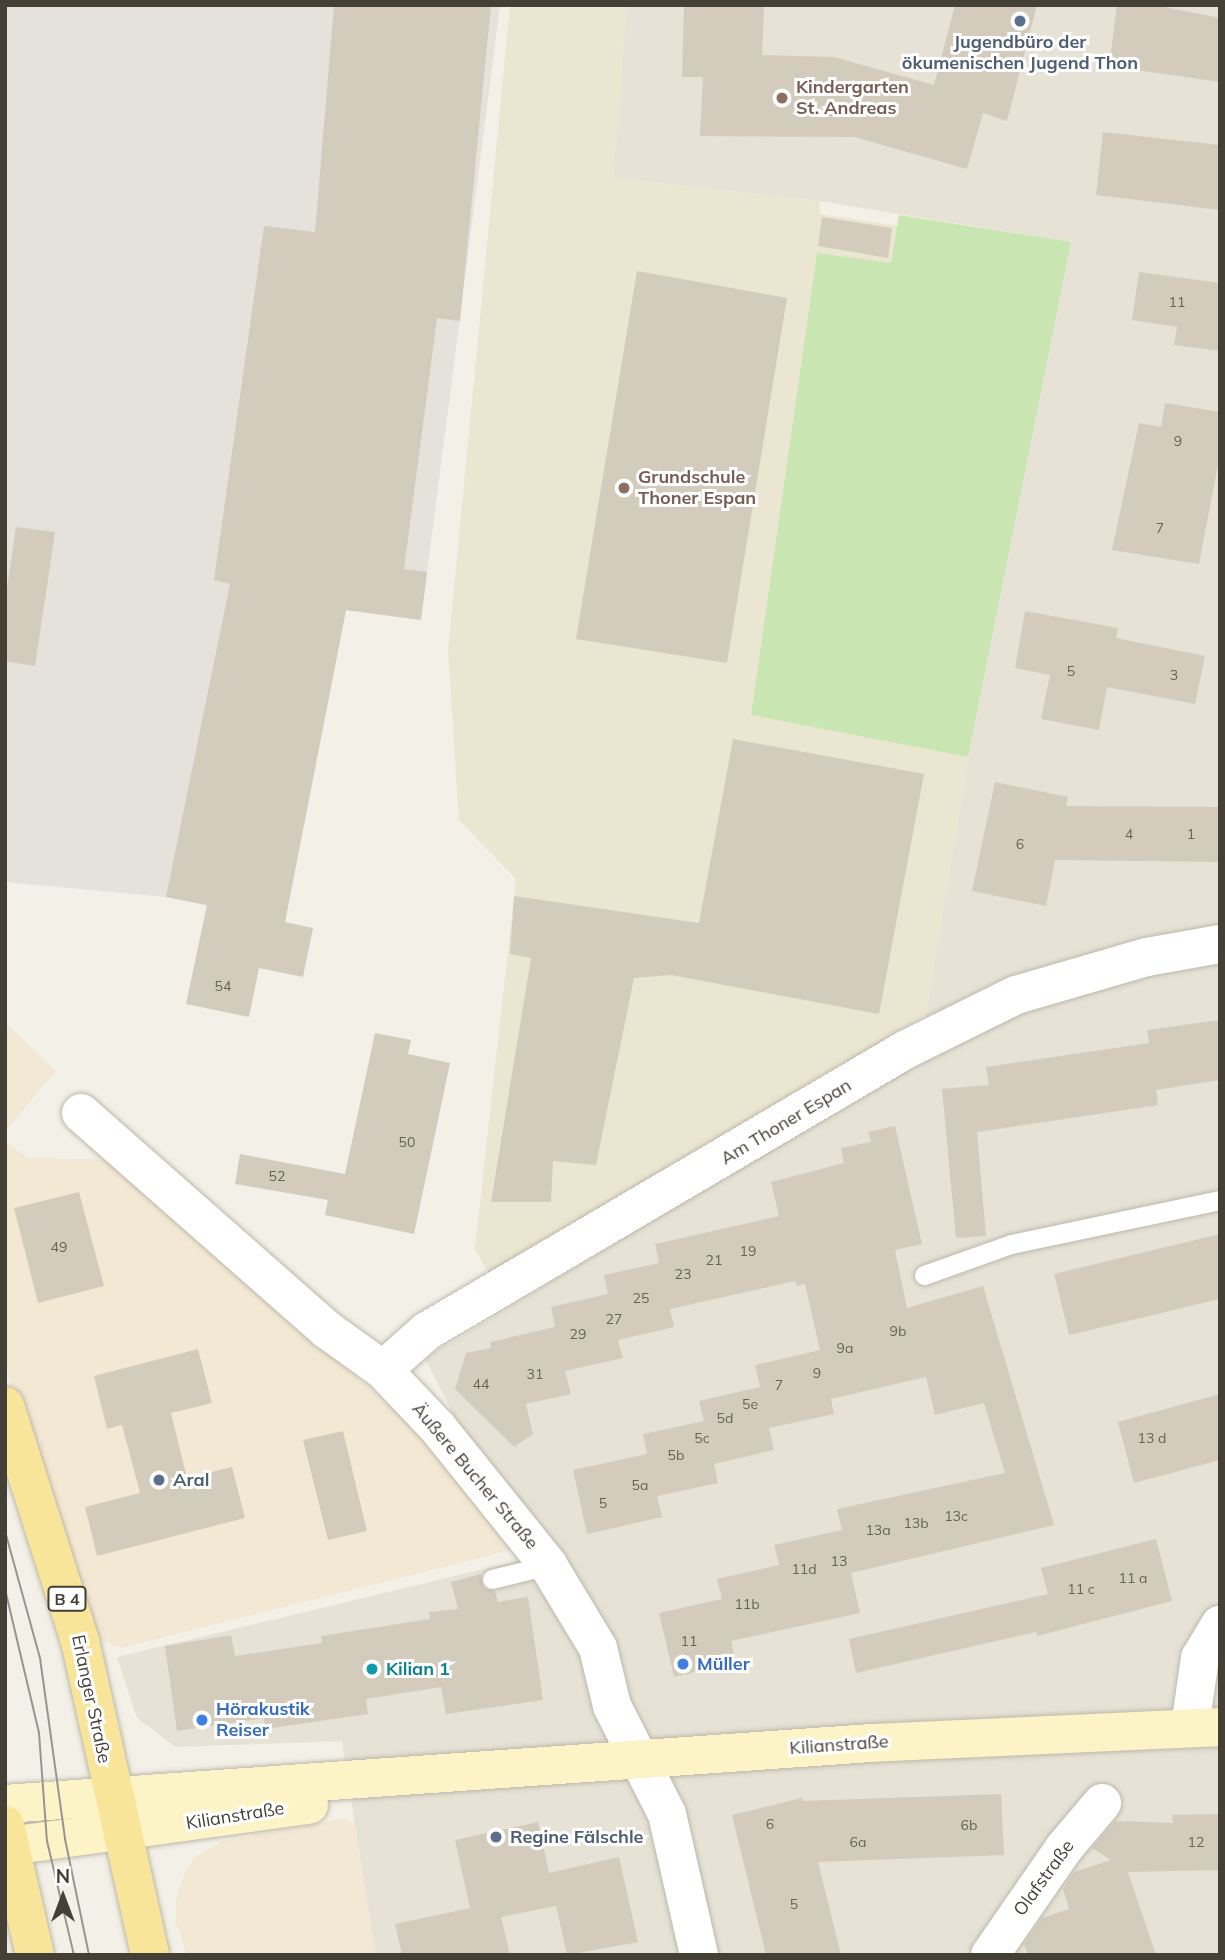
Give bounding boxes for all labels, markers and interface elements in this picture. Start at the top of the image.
marker: Jugendbüro der ökumenischen Jugend Thon [1012,13,1028,29]
place label: Jugendbüro der ökumenischen Jugend Thon [902,32,1138,74]
place label: Kindergarten St. Andreas [796,77,909,119]
marker: Kindergarten St. Andreas [774,90,790,106]
house number: 11 [1169,294,1185,310]
house number: 9 [1174,433,1182,449]
place label: Grundschule Thoner Espan [638,467,756,510]
marker: Grundschule Thoner Espan [616,480,632,496]
house number: 7 [1156,520,1164,536]
house number: 5 [1067,663,1075,679]
house number: 3 [1170,667,1178,683]
house number: 4 [1125,826,1133,842]
house number: 1 [1187,826,1195,842]
house number: 6 [1016,836,1024,852]
house number: 54 [215,978,231,994]
street label: Am Thoner Espan [717,1074,855,1170]
house number: 50 [399,1134,415,1150]
house number: 52 [269,1168,285,1184]
house number: 49 [51,1239,67,1255]
house number: 19 [740,1243,756,1259]
house number: 21 [706,1252,722,1268]
house number: 23 [675,1266,691,1282]
house number: 25 [633,1290,649,1306]
house number: 27 [606,1311,622,1327]
house number: 9b [890,1323,906,1339]
house number: 29 [570,1326,586,1342]
house number: 9a [837,1340,853,1356]
house number: 9 [813,1365,821,1381]
house number: 31 [527,1366,543,1382]
house number: 44 [473,1376,489,1392]
house number: 7 [775,1377,783,1393]
house number: 5e [742,1396,758,1412]
street label: Äußere Bucher Straße [407,1398,543,1554]
house number: 5d [717,1410,733,1426]
house number: 5c [694,1430,710,1446]
house number: 13 d [1138,1430,1166,1446]
house number: 5b [668,1447,684,1463]
place label: Aral [173,1469,209,1491]
marker: Aral [151,1472,167,1488]
house number: 5a [632,1477,648,1493]
house number: 5 [599,1495,607,1511]
house number: 13c [944,1508,968,1524]
house number: 13b [903,1515,929,1531]
house number: 13a [865,1522,891,1538]
house number: 13 [831,1553,847,1569]
house number: 11d [791,1561,817,1577]
house number: 11 a [1119,1570,1147,1586]
house number: 11 c [1067,1581,1095,1597]
road number: B 4 [46,1586,88,1611]
house number: 11b [734,1596,760,1612]
street label: Erlanger Straße [67,1633,115,1765]
house number: 11 [681,1633,697,1649]
place label: Müller [697,1653,750,1675]
marker: Müller [675,1656,691,1672]
place label: Kilian 1 [386,1658,450,1680]
marker: Kilian 1 [364,1661,380,1677]
place label: Hörakustik Reiser [216,1699,310,1742]
marker: Hörakustik Reiser [194,1712,210,1728]
street label: Kilianstraße [789,1731,889,1759]
street label: Kilianstraße [184,1798,286,1834]
house number: 6 [766,1816,774,1832]
house number: 6b [961,1817,977,1833]
place label: Regine Fälschle [510,1826,643,1848]
marker: Regine Fälschle [488,1829,504,1845]
house number: 6a [850,1834,866,1850]
house number: 12 [1188,1834,1204,1850]
street label: Olafstraße [1009,1836,1079,1920]
north arrow [28,1862,98,1932]
text: N [56,1864,70,1888]
house number: 5 [790,1896,798,1912]

